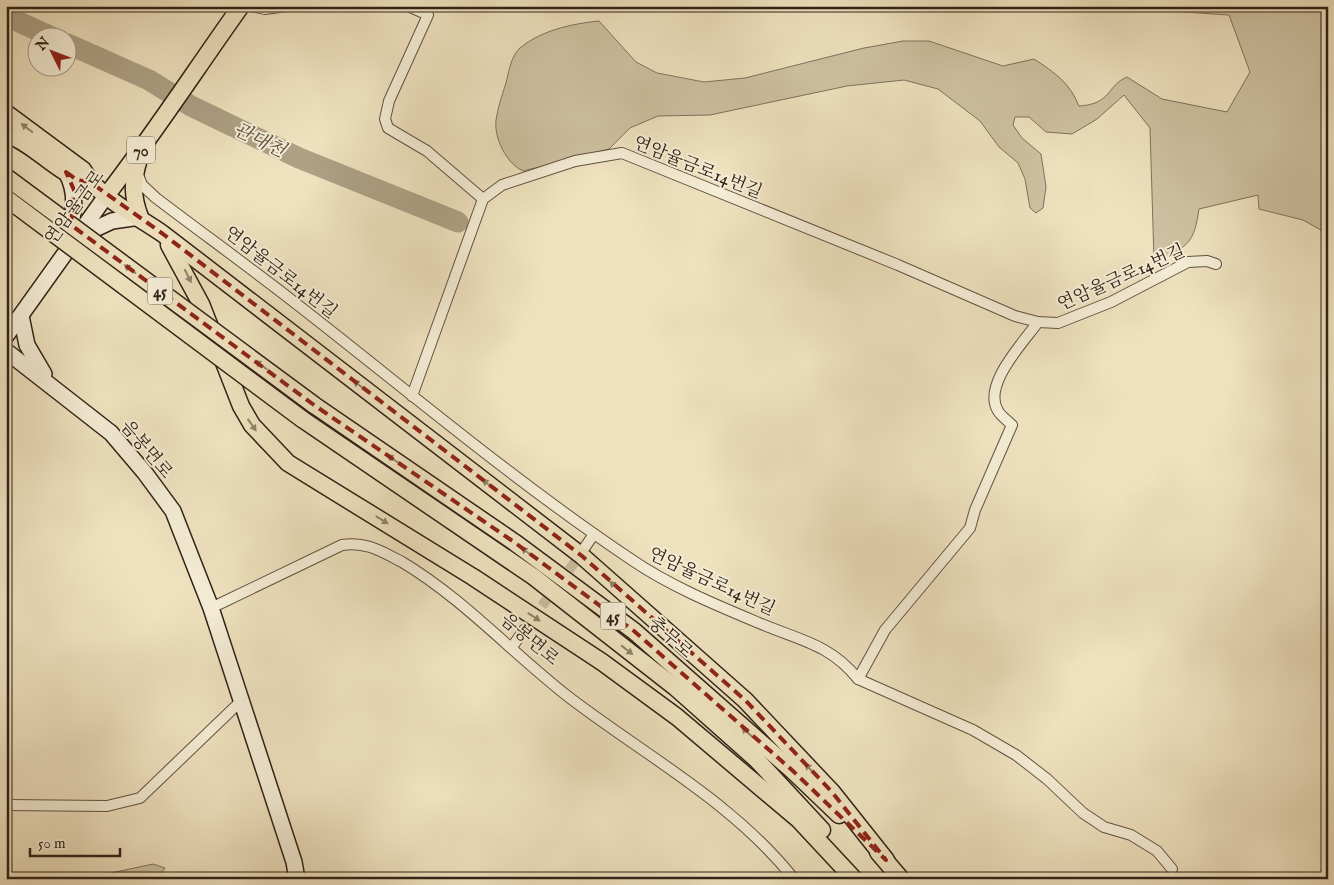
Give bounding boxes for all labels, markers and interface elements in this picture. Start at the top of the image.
north arrow [28,28,78,78]
text: N [32,33,54,55]
water label: 관대천 [229,118,291,164]
one-way arrow [21,123,34,134]
street label: 연암율금로14번길 [630,132,765,205]
road number: 70 [127,136,155,164]
street label: 연암율금로 [40,166,110,250]
street label: 연암율금로14번길 [219,222,341,324]
street label: 연암율금로14번길 [1054,240,1189,317]
one-way arrow [123,264,137,274]
one-way arrow [184,269,192,283]
road number: 45 [148,278,172,304]
one-way arrow [255,360,268,371]
one-way arrow [353,380,366,391]
street label: 음봉면로 [115,416,177,484]
one-way arrow [247,418,257,432]
one-way arrow [386,454,400,464]
one-way arrow [482,479,495,490]
one-way arrow [375,516,388,525]
street label: 연암율금로14번길 [644,543,778,622]
one-way arrow [521,546,534,557]
one-way arrow [609,580,622,591]
road number: 45 [600,602,626,630]
street label: 음봉면로 [495,609,563,671]
one-way arrow [527,612,540,622]
street label: 충무로 [643,612,697,664]
one-way arrow [620,644,633,655]
one-way arrow [742,726,754,738]
one-way arrow [804,763,816,775]
scale bar [30,825,120,857]
text: 50 m [38,834,66,853]

